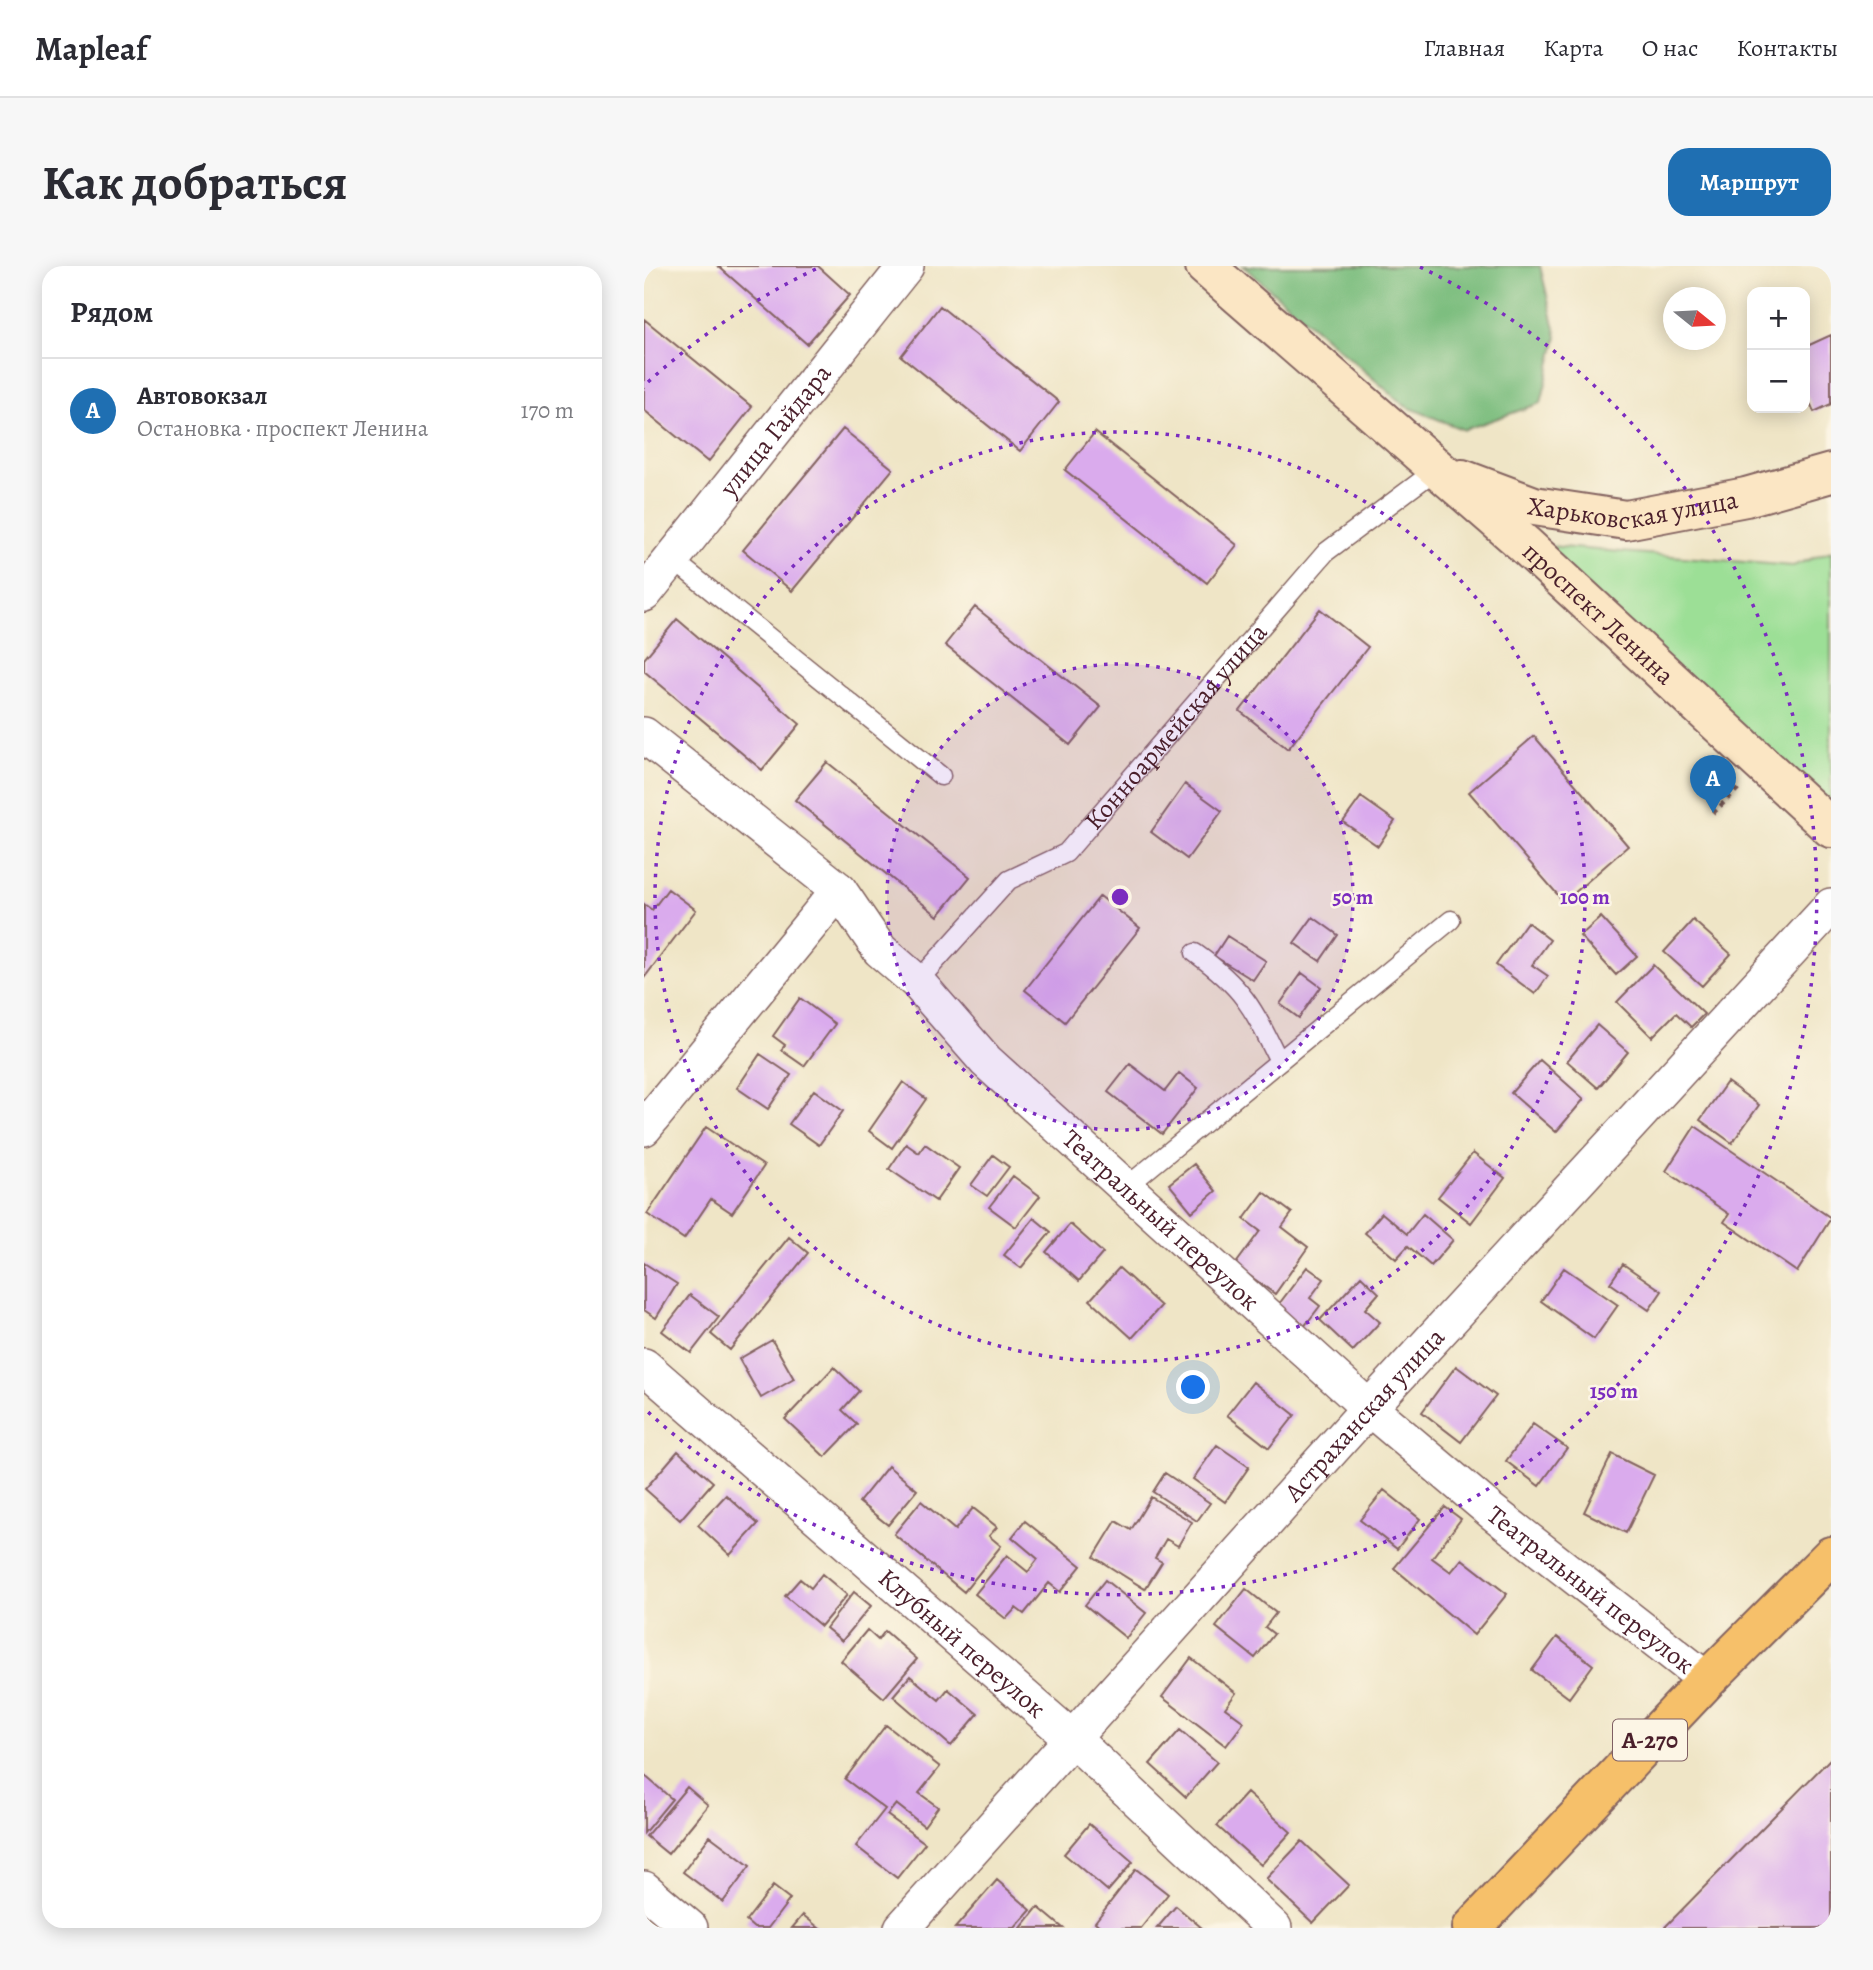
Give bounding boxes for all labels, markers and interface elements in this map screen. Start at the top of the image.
text: Mapleaf [35,26,147,71]
text: Главная [1424,32,1505,64]
text: Карта [1543,32,1604,64]
text: О нас [1642,32,1698,64]
text: Контакты [1736,32,1838,64]
button: Маршрут [1668,148,1831,216]
text: Как добраться [42,149,348,216]
north arrow [1663,287,1726,350]
map controls [1747,287,1810,413]
button: + [1747,287,1810,350]
text: Рядом [70,292,153,332]
button: − [1747,350,1810,413]
street label: улица Гайдара [711,356,839,504]
text: Автовокзал [137,378,268,413]
text: A [86,395,100,426]
text: 170 m [521,395,574,426]
text: Остановка · проспект Ленина [137,413,428,444]
street label: Харьковская улица [1525,481,1741,538]
street label: проспект Ленина [1515,534,1682,692]
street label: Конноармейская улица [1076,615,1275,837]
pin: A [1690,755,1736,813]
text: 50 m [1333,883,1374,911]
text: 100 m [1560,883,1610,911]
centre of rings [1108,885,1132,909]
street label: Театральный переулок [1055,1121,1267,1318]
street label: Астраханская улица [1275,1320,1452,1509]
your location [1176,1370,1210,1404]
text: 150 m [1590,1377,1639,1405]
street label: Театральный переулок [1480,1497,1702,1681]
street label: Клубный переулок [871,1560,1054,1726]
road number: А-270 [1613,1720,1687,1760]

